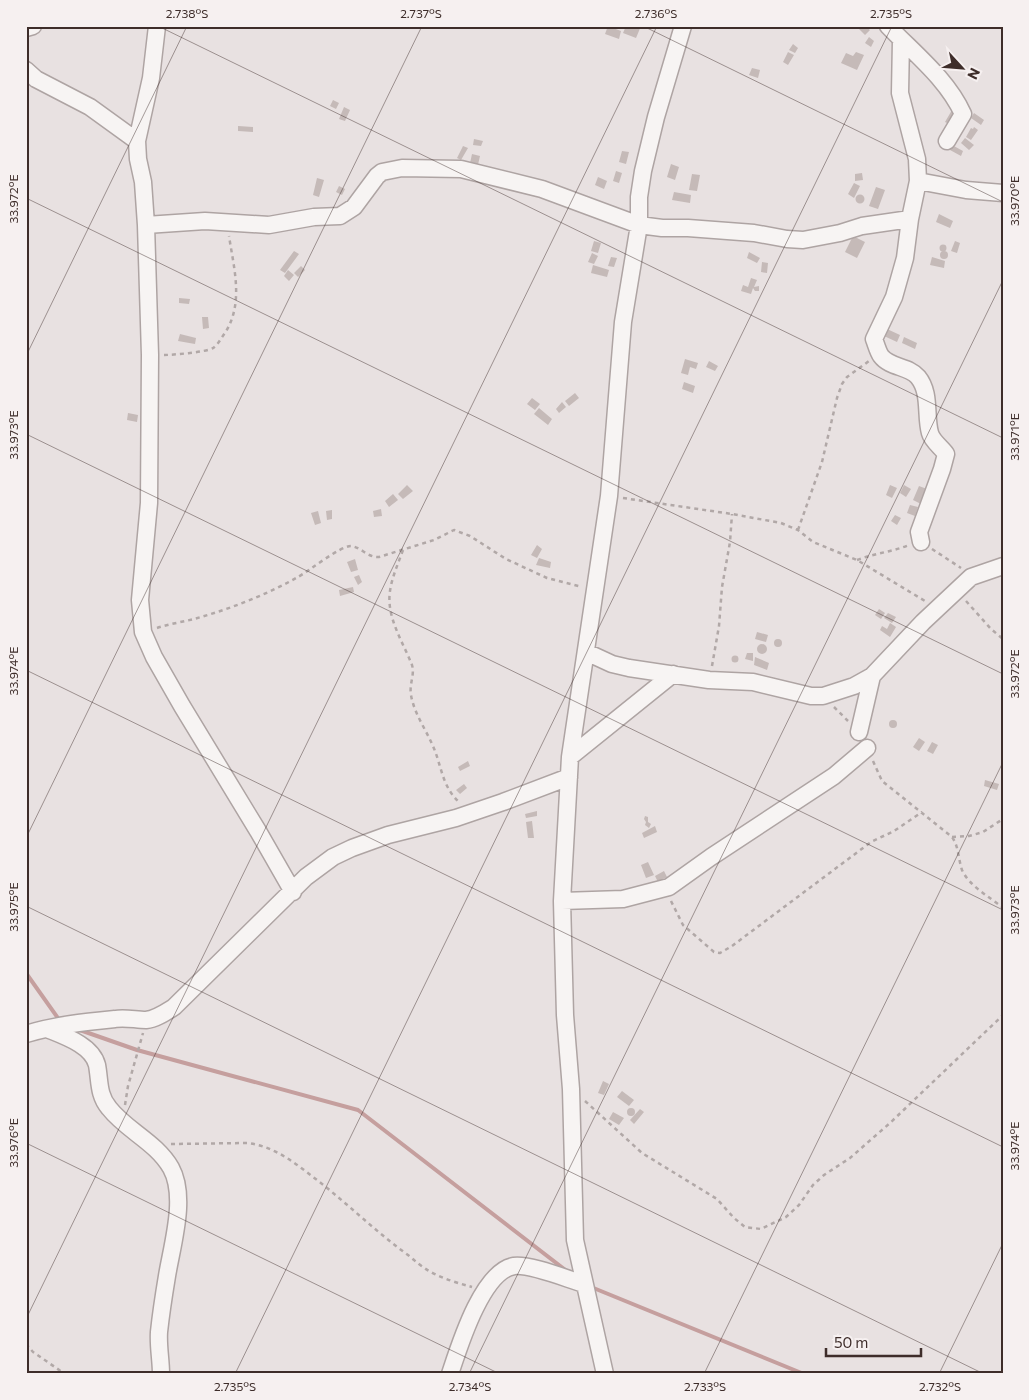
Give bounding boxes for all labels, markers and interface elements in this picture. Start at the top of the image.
text: 2.738°S [166,6,208,20]
text: 2.737°S [400,6,442,20]
text: 2.736°S [635,6,677,20]
text: 2.735°S [870,6,912,20]
north arrow [936,42,986,92]
text: N [964,65,984,82]
text: 33.972°E [6,174,20,224]
text: 33.970°E [1007,176,1021,226]
text: 33.973°E [6,410,20,460]
text: 33.971°E [1007,413,1021,461]
text: 33.974°E [6,647,20,695]
text: 33.972°E [1007,649,1021,699]
text: 33.975°E [6,882,20,932]
text: 33.973°E [1007,885,1021,935]
text: 33.976°E [6,1118,20,1168]
text: 33.974°E [1007,1122,1021,1170]
scale bar [826,1325,922,1357]
text: 50 m [834,1333,868,1351]
text: 2.735°S [214,1379,256,1393]
text: 2.734°S [449,1379,491,1393]
text: 2.733°S [684,1379,726,1393]
text: 2.732°S [919,1379,961,1393]

